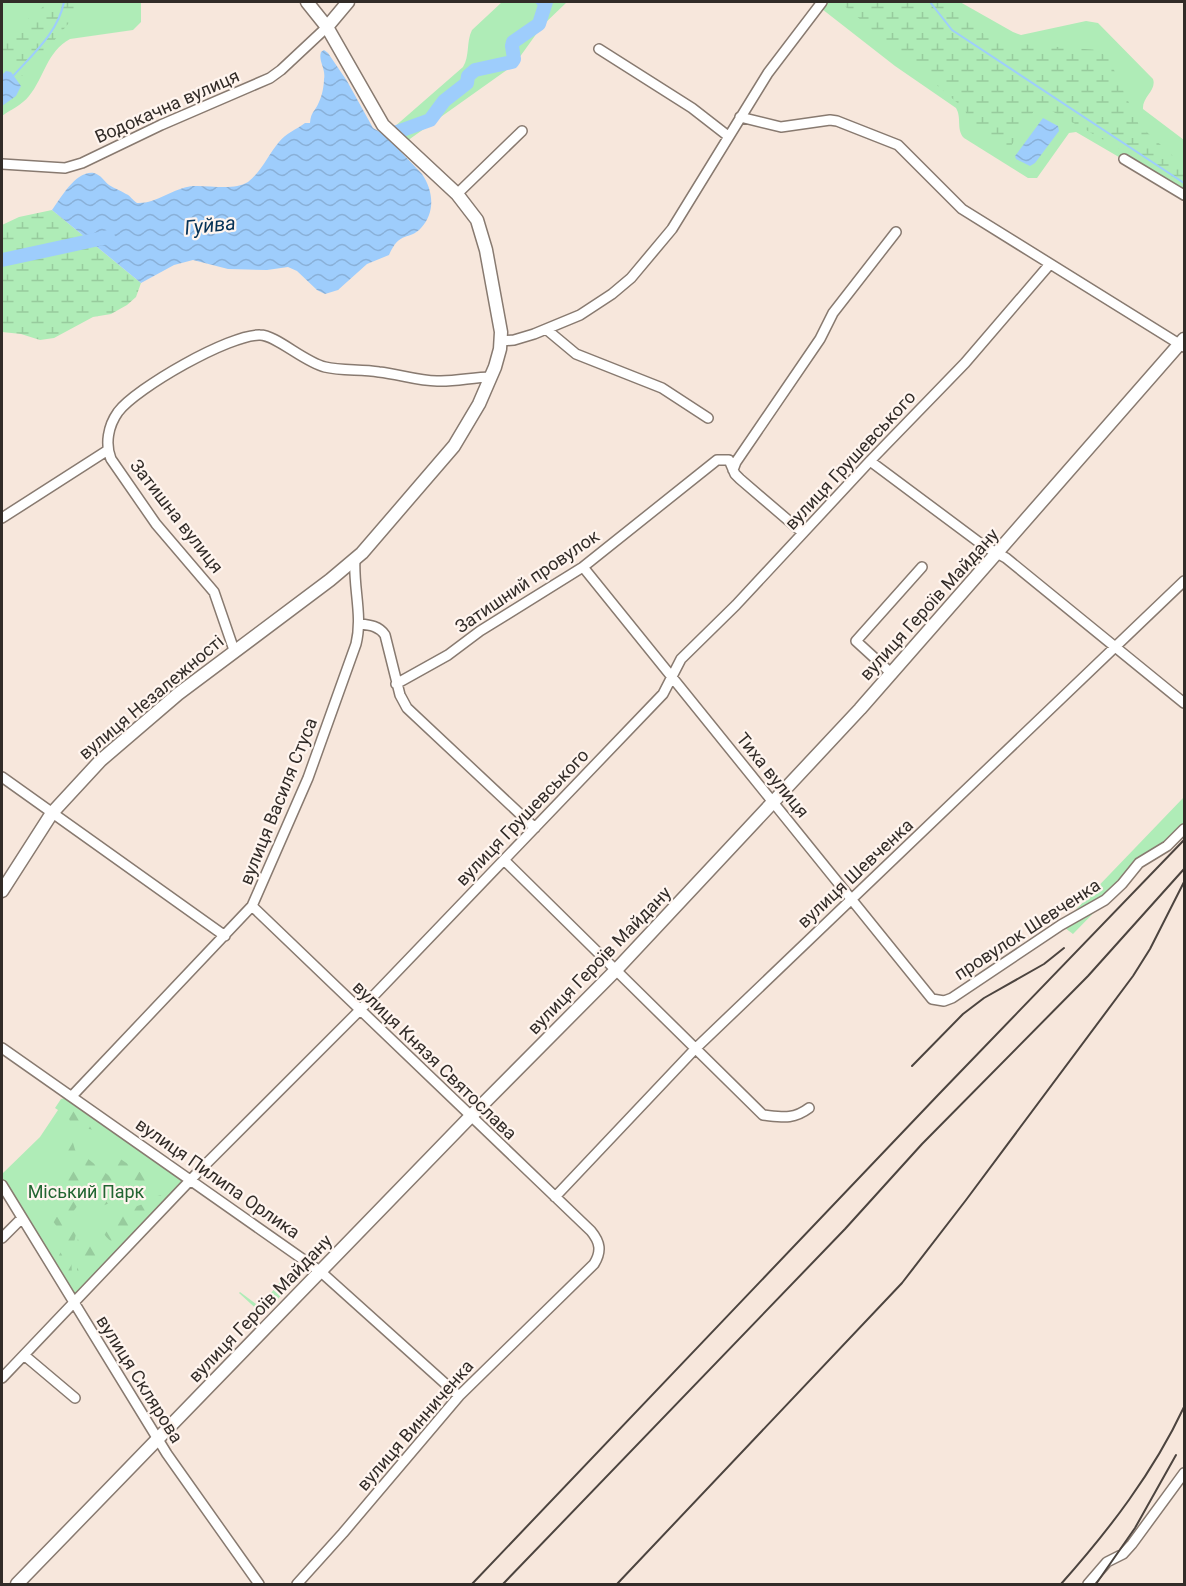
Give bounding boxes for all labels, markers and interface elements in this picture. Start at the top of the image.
street label: Водокачна вулиця [92,65,242,147]
water label: Гуйва [183,210,237,240]
street label: вулиця Грушевського [780,386,920,534]
street label: Затишна вулиця [126,455,228,577]
street label: вулиця Героїв Майдану [855,523,1003,684]
street label: Затишний провулок [451,525,603,637]
street label: вулиця Незалежності [74,630,228,764]
street label: вулиця Василя Стуса [235,715,321,887]
street label: Тиха вулиця [732,728,814,822]
street label: вулиця Грушевського [451,744,593,890]
street label: вулиця Шевченка [793,814,917,932]
street label: провулок Шевченка [950,874,1104,984]
street label: вулиця Героїв Майдану [523,881,675,1038]
street label: вулиця Князя Святослава [349,976,521,1144]
street label: вулиця Пилипа Орлика [132,1113,304,1243]
park label: Міський Парк [28,1181,145,1202]
street label: вулиця Героїв Майдану [184,1229,336,1386]
street label: вулиця Склярова [92,1311,188,1447]
street label: вулиця Винниченка [353,1355,477,1495]

